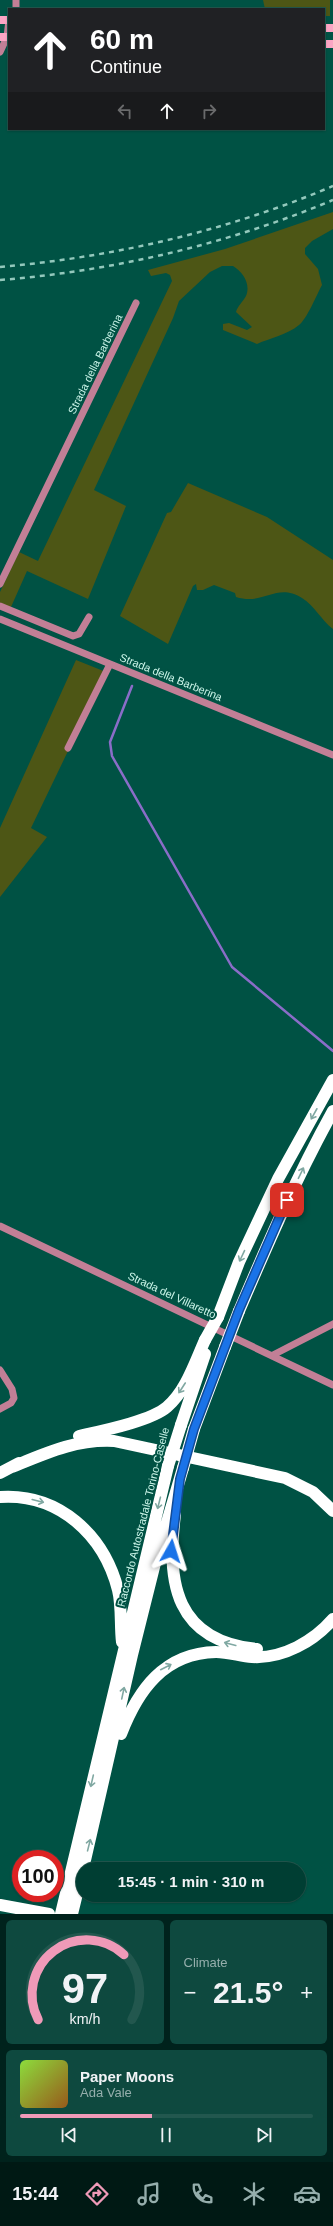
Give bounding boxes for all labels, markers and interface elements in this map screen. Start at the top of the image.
icon: ahead [24,24,76,76]
text: 60 m [90,24,154,55]
text: Continue [90,57,162,77]
icon: left [114,100,136,122]
icon: ahead [156,100,178,122]
icon: right [198,100,220,122]
street label: Strada della Barberina [66,311,125,416]
street label: Strada della Barberina [118,651,225,703]
one-way arrow [310,1108,318,1120]
one-way arrow [298,1167,305,1179]
pin [270,1183,304,1217]
icon: arrive [276,1189,298,1211]
one-way arrow [238,1250,245,1262]
street label: Strada del Villaretto [126,1269,218,1321]
one-way arrow [177,1382,186,1393]
street label: Raccordo Autostradale Torino-Caselle [115,1426,171,1608]
one-way arrow [32,1497,45,1505]
one-way arrow [154,1497,162,1510]
position arrow [150,1530,192,1572]
one-way arrow [224,1639,237,1647]
one-way arrow [160,1663,172,1671]
one-way arrow [120,1687,128,1700]
one-way arrow [88,1774,96,1787]
one-way arrow [86,1839,93,1852]
speed limit sign: 100 [12,1850,64,1902]
text: 15:45 · 1 min · 310 m [118,1873,264,1890]
text: Climate [184,1955,228,1970]
text: 97 [62,1965,108,2012]
text: 21.5° [213,1976,283,2009]
text: − [184,1980,196,2005]
text: + [300,1980,313,2005]
text: km/h [69,2011,100,2027]
text: Paper Moons [80,2068,174,2085]
text: Ada Vale [80,2085,132,2100]
icon: previous [58,2124,80,2146]
icon: pause [155,2124,177,2146]
icon: next [253,2124,275,2146]
icon: directions [83,2180,111,2208]
icon: music [135,2180,163,2208]
icon: phone [188,2180,216,2208]
icon: climate [240,2180,268,2208]
icon: car [293,2180,321,2208]
text: 15:44 [12,2184,58,2204]

